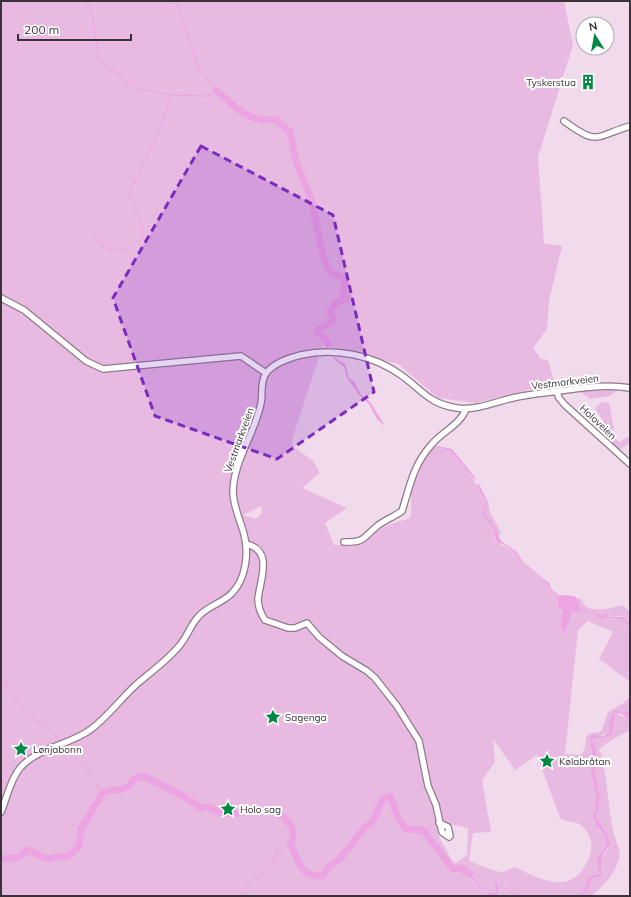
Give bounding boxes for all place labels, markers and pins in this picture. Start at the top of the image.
building icon: Tyskerstua [579,73,597,91]
place label: Tyskerstua [526,76,576,89]
place icon: Sagenga [264,708,282,726]
place label: Sagenga [285,711,327,724]
place icon: Lønjabonn [12,740,30,758]
place label: Lønjabonn [33,743,82,756]
place icon: Kølabråtan [538,752,556,770]
place label: Kølabråtan [559,755,610,768]
place icon: Holo sag [219,800,237,818]
place label: Holo sag [240,803,281,816]

